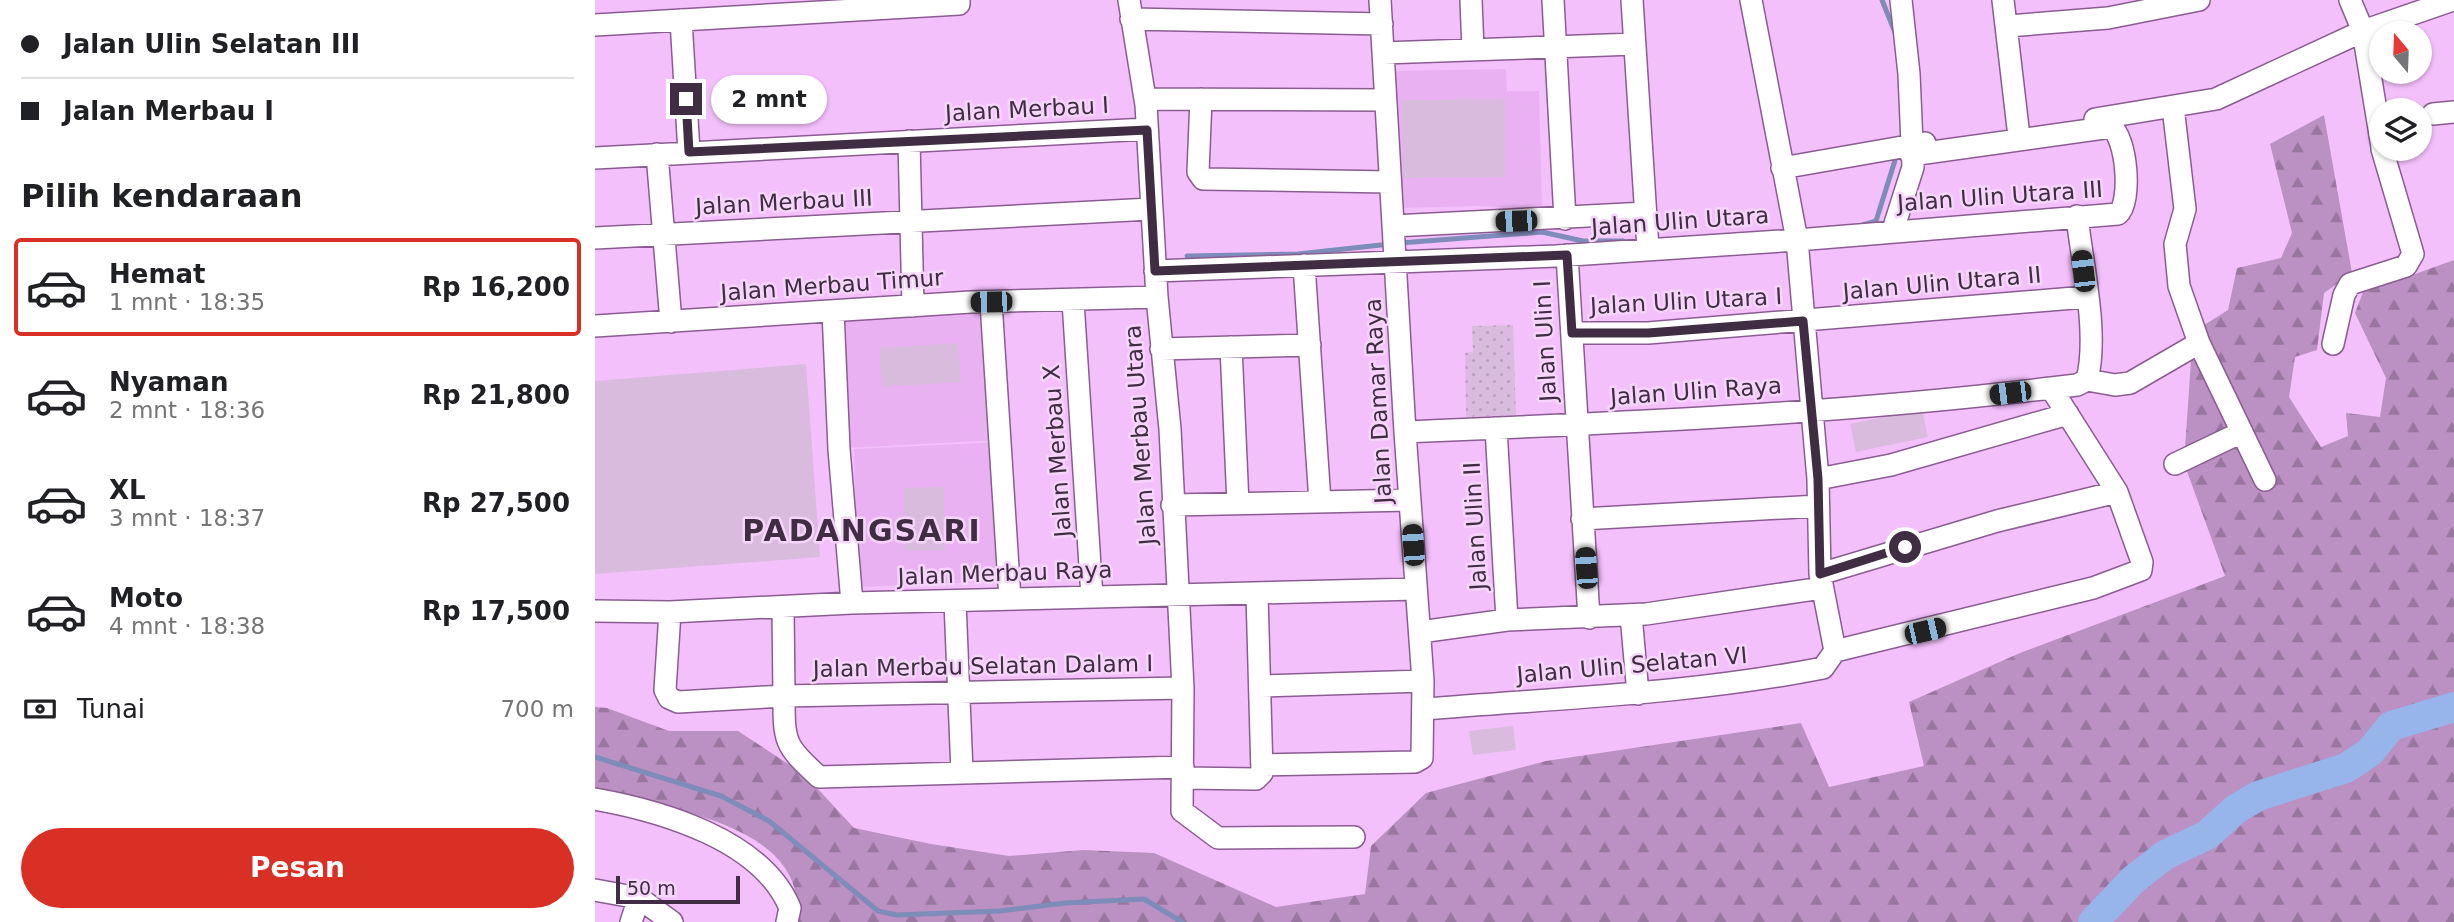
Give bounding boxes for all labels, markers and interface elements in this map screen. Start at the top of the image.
north arrow [2369,21,2433,84]
map controls [2369,21,2432,161]
text: Jalan Ulin Selatan III [63,29,360,59]
callout: 2 mnt [711,74,826,124]
route end [670,83,702,115]
text: 2 mnt [731,86,807,112]
street label: Jalan Merbau I [942,92,1110,126]
text: Jalan Merbau I [63,96,274,126]
button: layers [2369,98,2432,161]
street label: Jalan Ulin Utara III [1894,176,2104,216]
text: Pilih kendaraan [21,177,302,215]
street label: Jalan Merbau III [693,184,873,220]
street label: Jalan Ulin Utara [1588,202,1770,240]
car [1495,210,1538,232]
car [2071,249,2096,293]
icon: car [25,256,88,319]
text: Hemat [109,259,205,289]
street label: Jalan Ulin Utara II [1840,261,2042,305]
street label: Jalan Merbau Timur [718,264,945,306]
text: Rp 16,200 [422,272,570,302]
street label: Jalan Ulin I [1529,280,1561,404]
street label: Jalan Ulin Utara I [1587,283,1783,319]
text: 1 mnt · 18:35 [109,289,265,315]
car [970,291,1013,313]
street label: Jalan Damar Raya [1360,298,1396,506]
street label: Jalan Merbau Utara [1119,324,1161,548]
icon: car [25,364,88,427]
street label: Jalan Merbau X [1038,364,1076,540]
text: Nyaman [109,367,228,397]
street label: Jalan Ulin Raya [1607,372,1783,410]
text: Rp 21,800 [422,380,570,410]
car [1988,380,2033,406]
text: 2 mnt · 18:36 [109,397,265,423]
street label: Jalan Ulin II [1459,461,1491,593]
icon: car [25,472,88,535]
text: XL [109,475,146,505]
text: Rp 27,500 [422,488,570,518]
text: 3 mnt · 18:37 [109,505,265,531]
district label: PADANGSARI [742,513,982,548]
car [1402,523,1425,567]
route start [1889,531,1921,563]
car [1575,546,1598,590]
street label: Jalan Merbau Raya [895,556,1113,590]
icon: car [25,580,88,643]
text: Moto [109,583,183,613]
text: Rp 17,500 [422,596,570,626]
text: 4 mnt · 18:38 [109,613,265,639]
car [1903,616,1948,646]
street label: Jalan Ulin Selatan VI [1514,642,1748,688]
street label: Jalan Merbau Selatan Dalam I [811,650,1153,682]
icon: cash [21,690,59,728]
text: Tunai [77,694,145,724]
text: 700 m [500,696,574,722]
button: Pesan [21,828,574,908]
scale bar [616,873,740,905]
text: 50 m [627,877,676,899]

